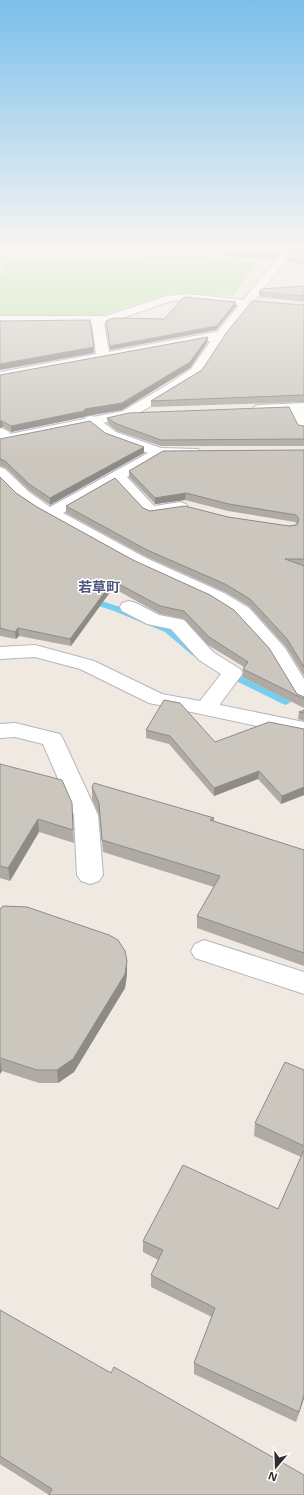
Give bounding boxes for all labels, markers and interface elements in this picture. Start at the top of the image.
district label: 若草町 [78,577,120,596]
north arrow [256,1447,296,1487]
text: N [266,1468,279,1485]

